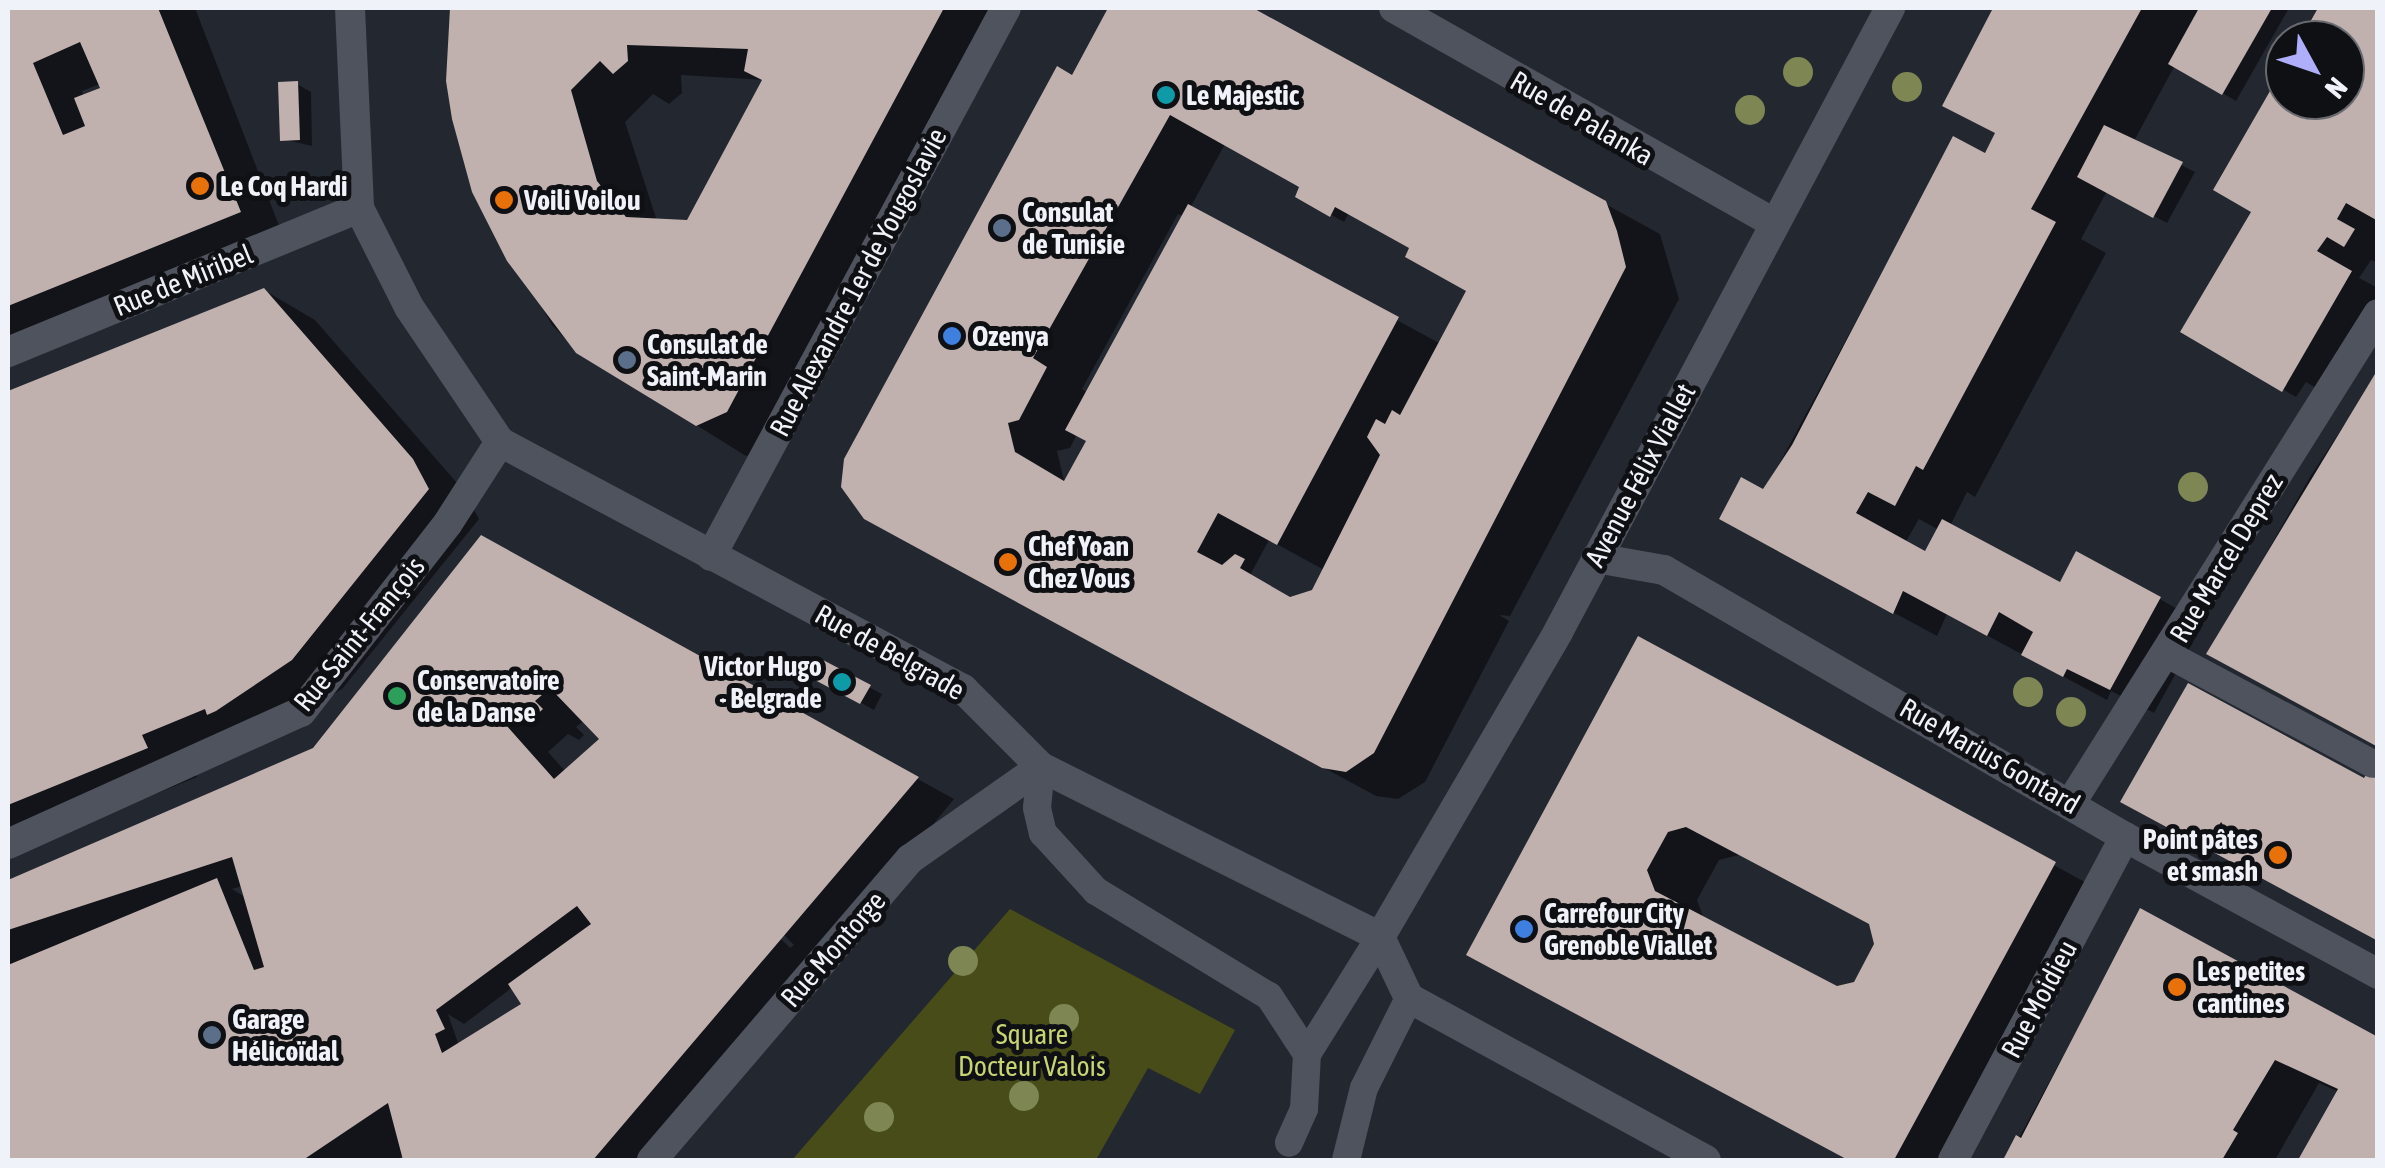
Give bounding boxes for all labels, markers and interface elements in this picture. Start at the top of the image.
north arrow [2265,20,2365,120]
street label: Rue de Palanka [1505,64,1659,172]
text: N [2319,71,2354,105]
place label: Le Majestic [1186,78,1299,112]
marker: Le Majestic [1155,84,1177,106]
street label: Rue Alexandre 1er de Yougoslavie [762,122,954,442]
place label: Le Coq Hardi [220,169,348,203]
marker: Le Coq Hardi [189,175,211,197]
place label: Voili Voilou [524,183,640,217]
marker: Voili Voilou [493,189,515,211]
place label: Consulat de Tunisie [1022,195,1125,261]
marker: Consulat de Tunisie [991,217,1013,239]
street label: Rue de Miribel [108,237,258,323]
place label: Ozenya [972,319,1049,353]
marker: Ozenya [941,325,963,347]
place label: Consulat de Saint-Marin [647,327,768,393]
marker: Consulat de Saint-Marin [616,349,638,371]
street label: Avenue Félix Viallet [1578,378,1702,572]
street label: Rue Marcel Deprez [2162,467,2290,649]
place label: Chef Yoan Chez Vous [1028,529,1130,595]
street label: Rue Saint-François [287,550,431,718]
marker: Chef Yoan Chez Vous [997,551,1019,573]
street label: Rue de Belgrade [809,597,971,707]
place label: Victor Hugo - Belgrade [704,649,822,715]
place label: Conservatoire de la Danse [417,663,560,729]
marker: Victor Hugo - Belgrade [831,671,853,693]
marker: Conservatoire de la Danse [386,685,408,707]
street label: Rue Marius Gontard [1894,691,2086,821]
place label: Point pâtes et smash [2143,822,2258,888]
marker: Point pâtes et smash [2267,844,2289,866]
street label: Rue Montorge [774,884,892,1014]
place label: Carrefour City Grenoble Viallet [1544,896,1712,962]
marker: Carrefour City Grenoble Viallet [1513,918,1535,940]
street label: Rue Moidieu [1994,934,2084,1064]
place label: Les petites cantines [2197,954,2305,1020]
marker: Les petites cantines [2166,976,2188,998]
place label: Garage Hélicoïdal [232,1002,339,1068]
park label: Square Docteur Valois [958,1017,1106,1083]
marker: Garage Hélicoïdal [201,1024,223,1046]

